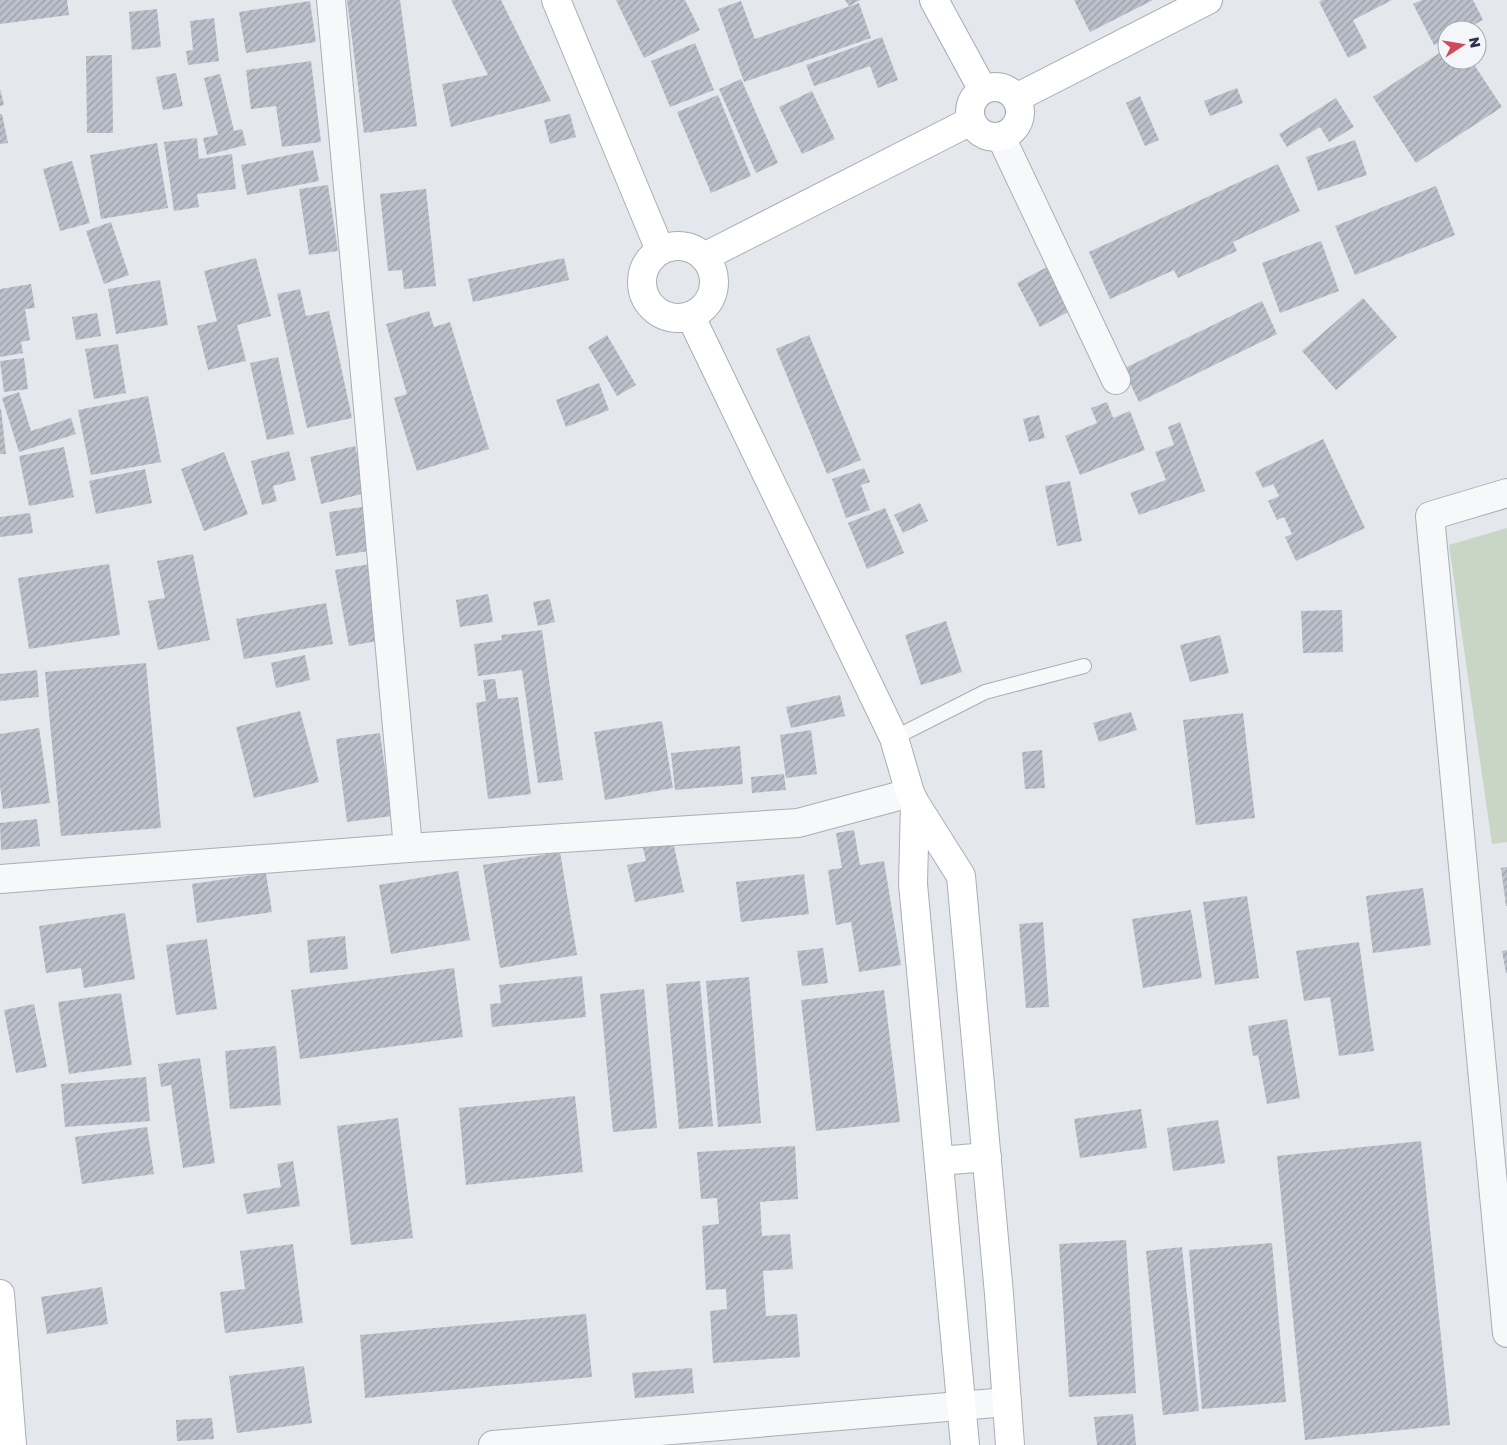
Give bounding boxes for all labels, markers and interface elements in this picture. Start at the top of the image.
north arrow [1437,20,1487,70]
text: N [1466,35,1485,49]

